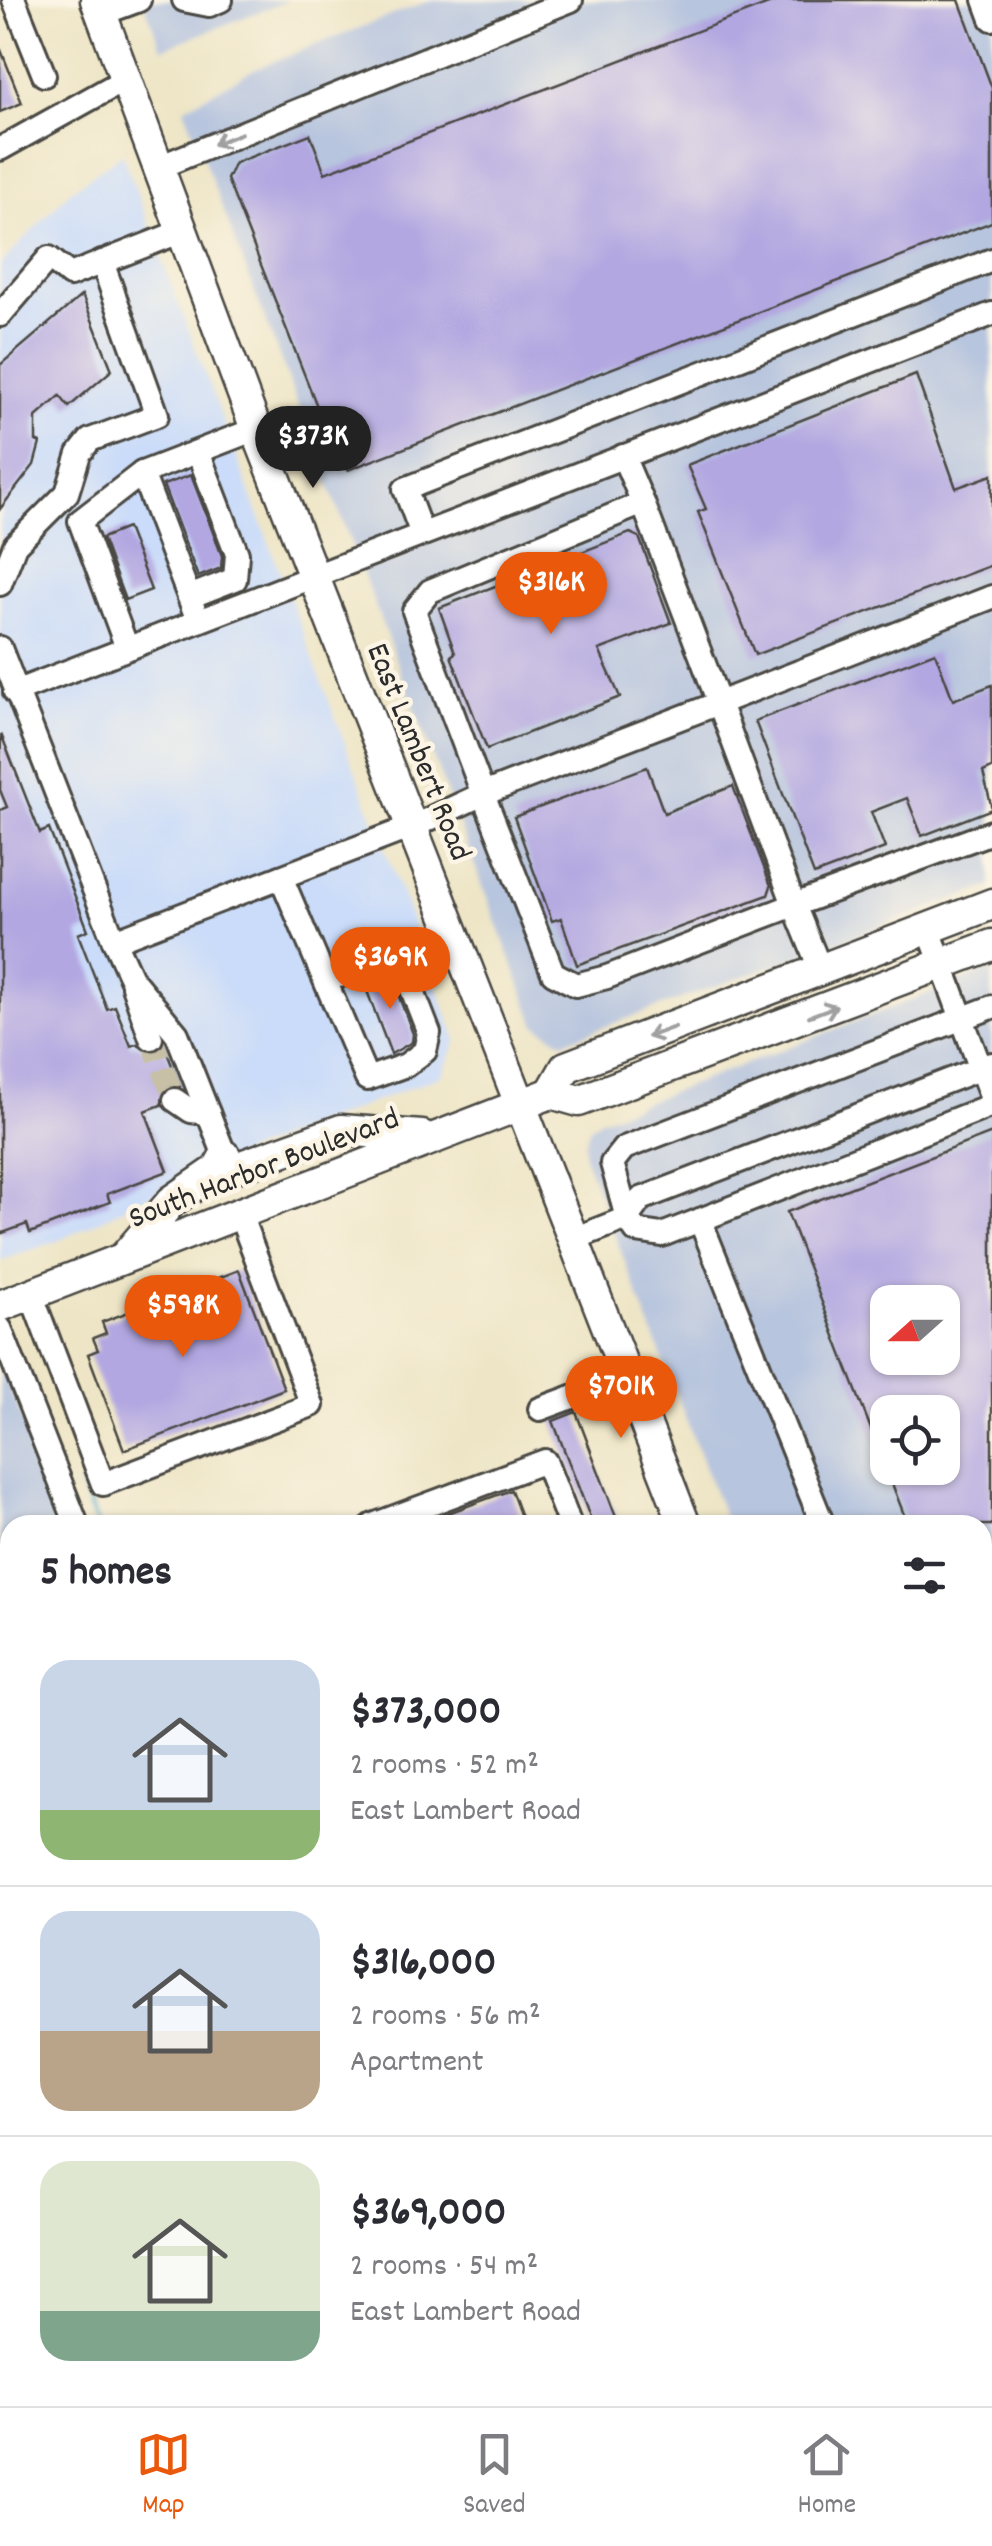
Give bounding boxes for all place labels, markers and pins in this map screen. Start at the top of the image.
pin: $373K [243,406,383,491]
pin: $316K [481,552,621,637]
pin: $369K [320,927,460,1012]
pin: $598K [113,1275,253,1360]
pin: $701K [551,1356,691,1441]

